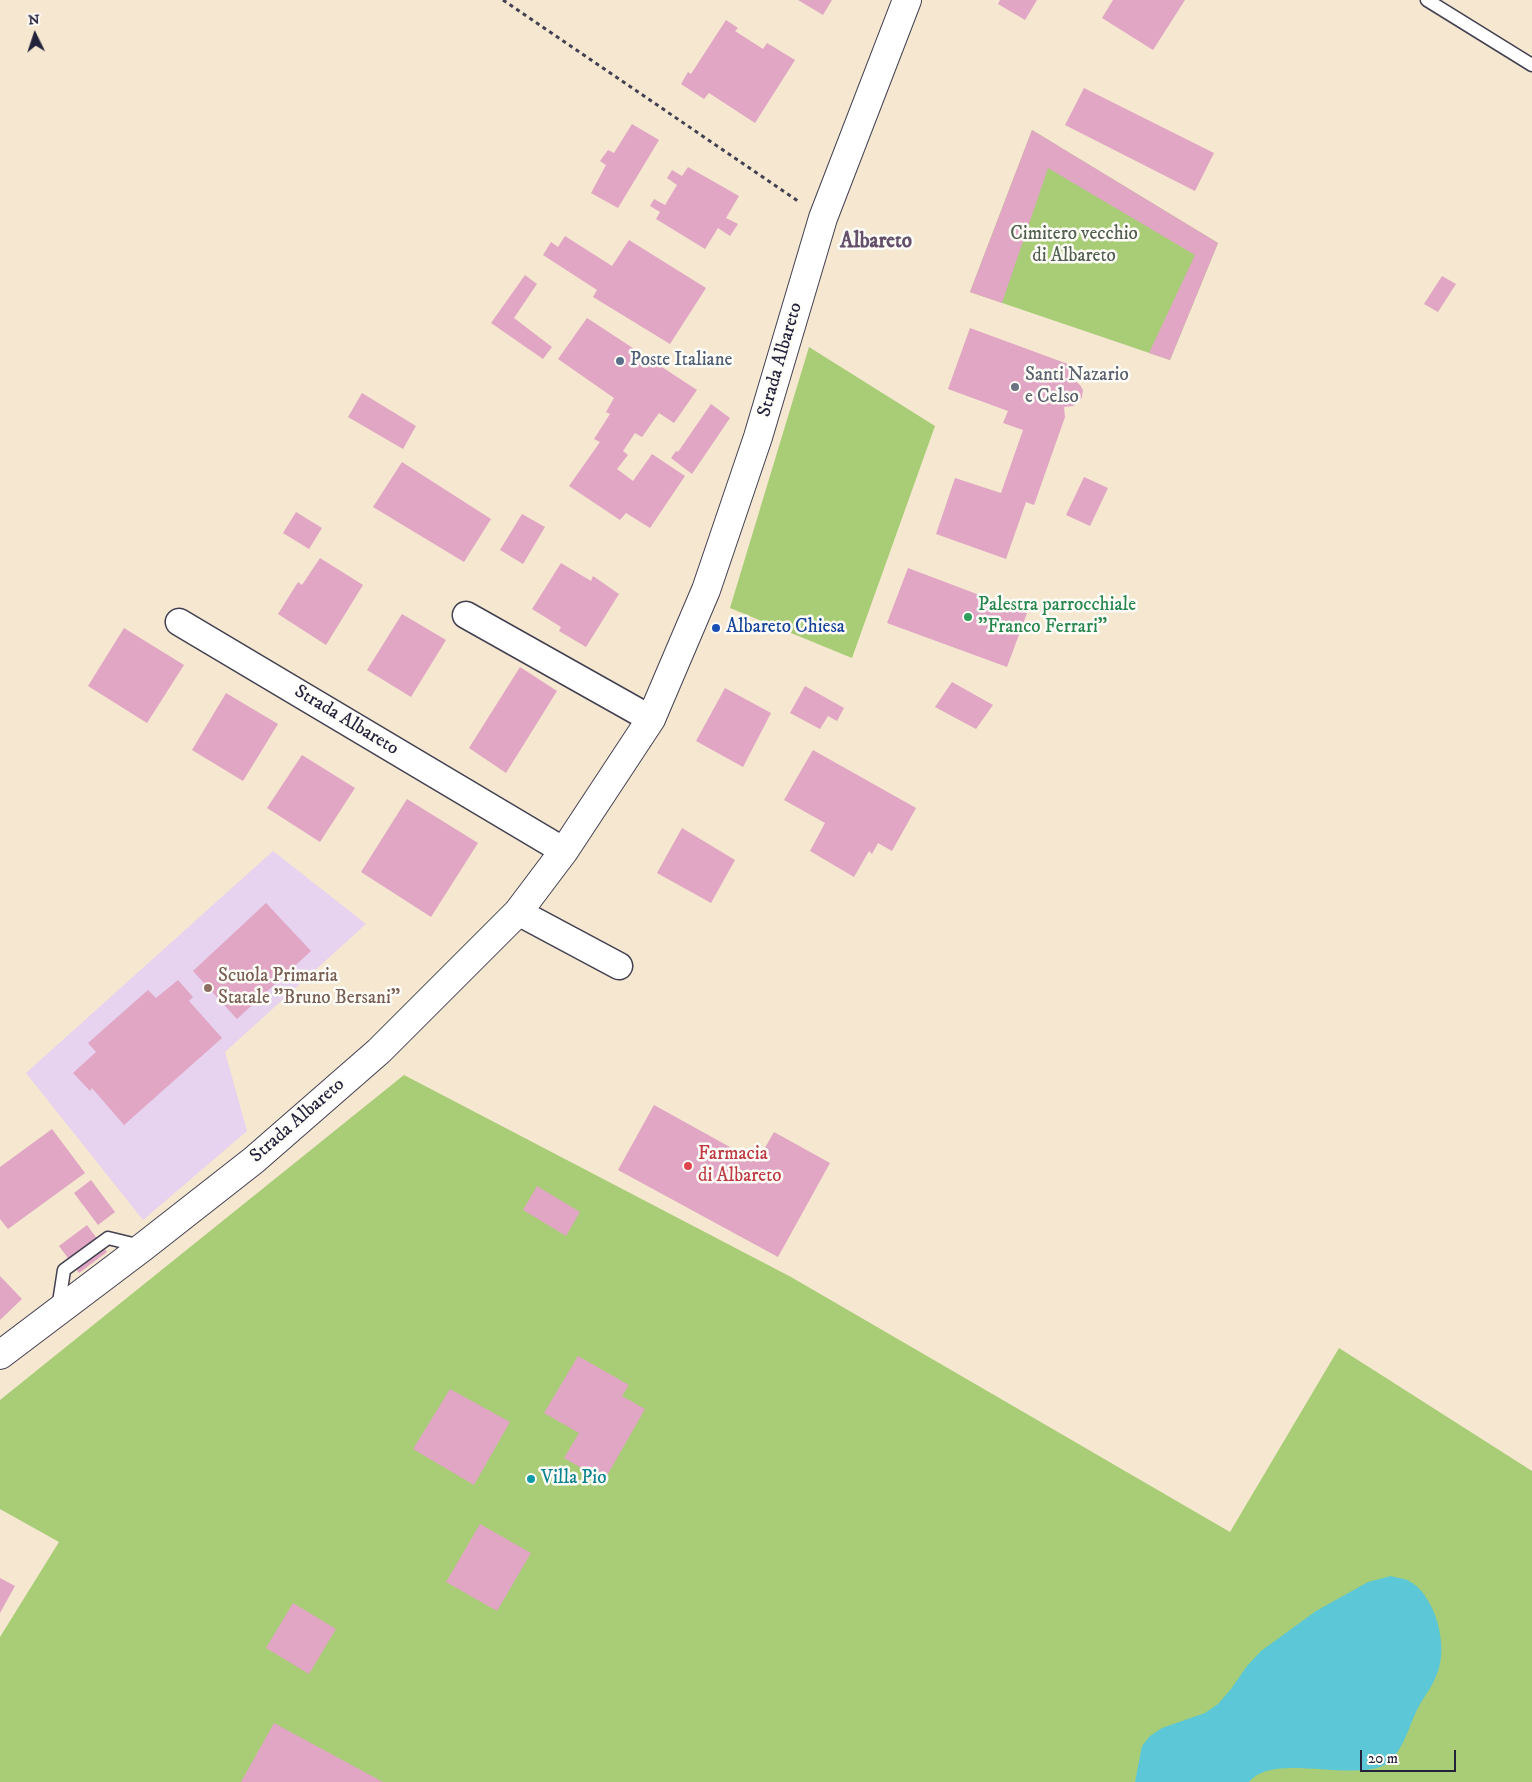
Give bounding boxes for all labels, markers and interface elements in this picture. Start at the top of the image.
north arrow [10,10,60,60]
text: N [28,11,40,29]
park label: Cimitero vecchio di Albareto [1010,224,1138,268]
district label: Albareto [840,230,912,256]
street label: Strada Albareto [754,300,808,420]
place label: Poste Italiane [630,350,732,372]
marker: Poste Italiane [614,355,626,367]
place label: Santi Nazario e Celso [1025,365,1129,409]
marker: Santi Nazario e Celso [1009,381,1021,393]
place label: Palestra parrocchiale "Franco Ferrari" [978,595,1136,639]
marker: Palestra parrocchiale "Franco Ferrari" [962,611,974,623]
place label: Albareto Chiesa [726,617,845,639]
marker: Albareto Chiesa [710,622,722,634]
street label: Strada Albareto [290,681,402,761]
place label: Scuola Primaria Statale "Bruno Bersani" [218,966,400,1010]
marker: Scuola Primaria Statale "Bruno Bersani" [202,982,214,994]
street label: Strada Albareto [246,1074,350,1168]
place label: Farmacia di Albareto [698,1144,781,1188]
marker: Farmacia di Albareto [682,1160,694,1172]
place label: Villa Pio [541,1468,607,1490]
marker: Villa Pio [525,1473,537,1485]
scale bar [1362,1740,1458,1772]
text: 20 m [1368,1749,1398,1768]

